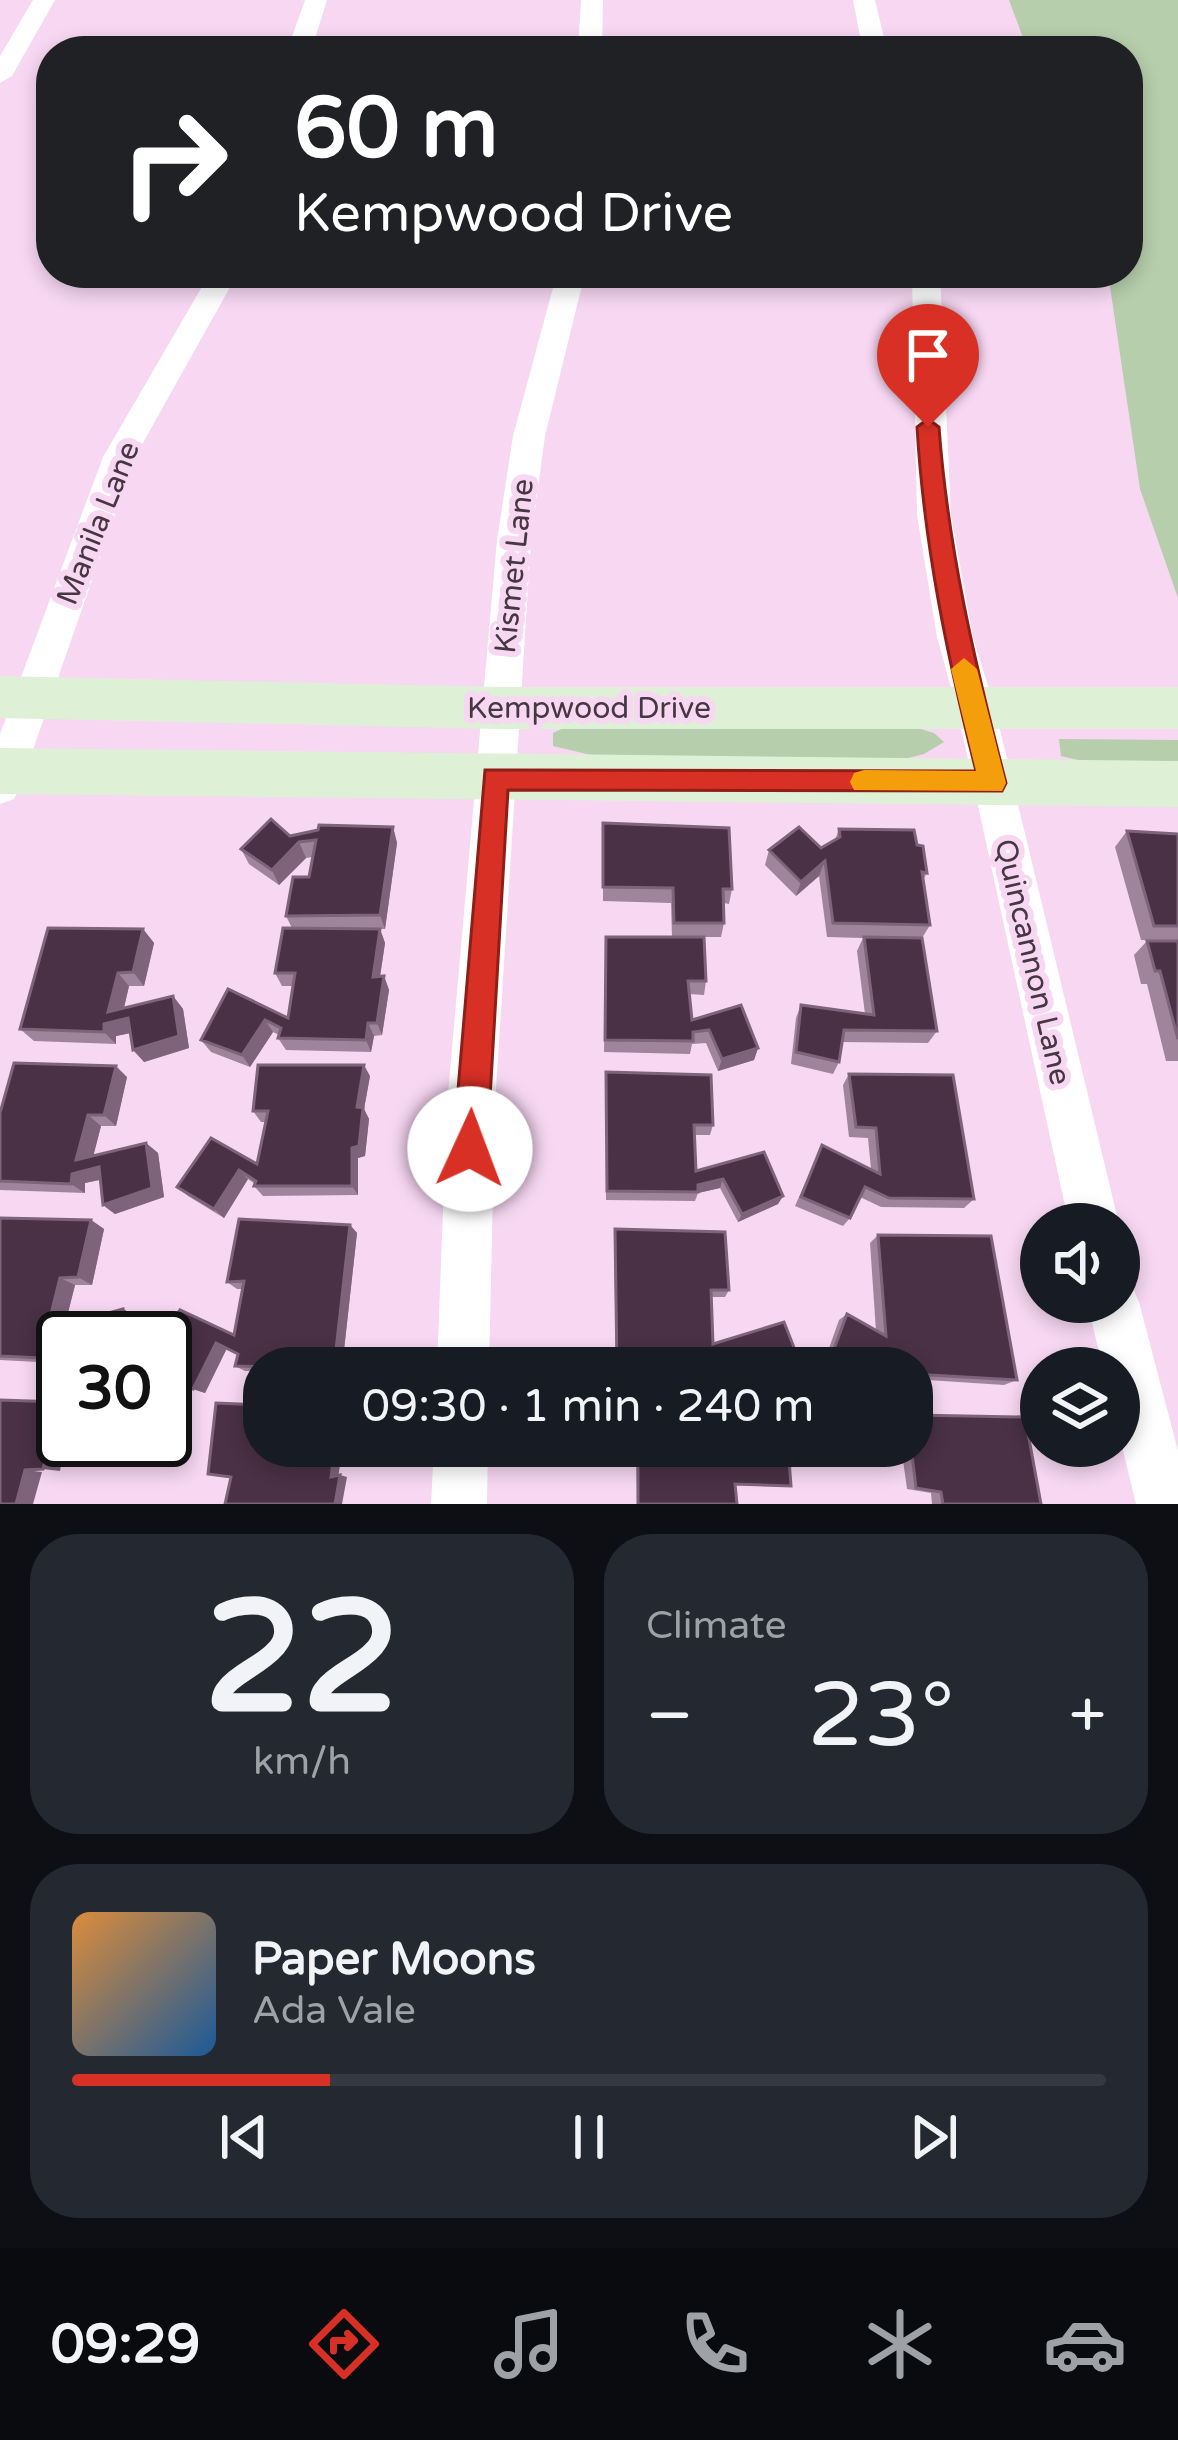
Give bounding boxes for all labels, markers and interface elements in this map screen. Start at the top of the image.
text: 60 m [294,79,498,180]
icon: right [96,84,252,240]
text: Kempwood Drive [294,181,733,246]
pin [877,304,979,427]
icon: arrive [895,322,961,388]
street label: Manila Lane [49,436,148,610]
street label: Kismet Lane [487,477,542,655]
street label: Kempwood Drive [467,690,711,727]
street label: Quincannon Lane [986,836,1079,1089]
position arrow [407,1086,533,1212]
map controls [1020,1203,1140,1467]
button: sound [1020,1203,1140,1323]
speed limit sign: 30 [36,1311,192,1467]
button: layers [1020,1347,1140,1467]
text: 09:30 · 1 min · 240 m [362,1380,814,1434]
text: 22 [204,1566,400,1754]
text: Climate [646,1602,786,1649]
text: 23° [807,1662,954,1771]
text: − [646,1676,693,1756]
text: + [1069,1676,1106,1756]
text: km/h [253,1738,351,1785]
text: Paper Moons [252,1933,536,1987]
text: Ada Vale [252,1987,416,2034]
icon: previous [211,2104,277,2170]
icon: pause [556,2104,622,2170]
icon: next [901,2104,967,2170]
icon: directions [302,2302,386,2386]
icon: music [487,2302,571,2386]
icon: phone [673,2302,757,2386]
icon: climate [858,2302,942,2386]
icon: car [1043,2302,1127,2386]
text: 09:29 [51,2312,200,2377]

